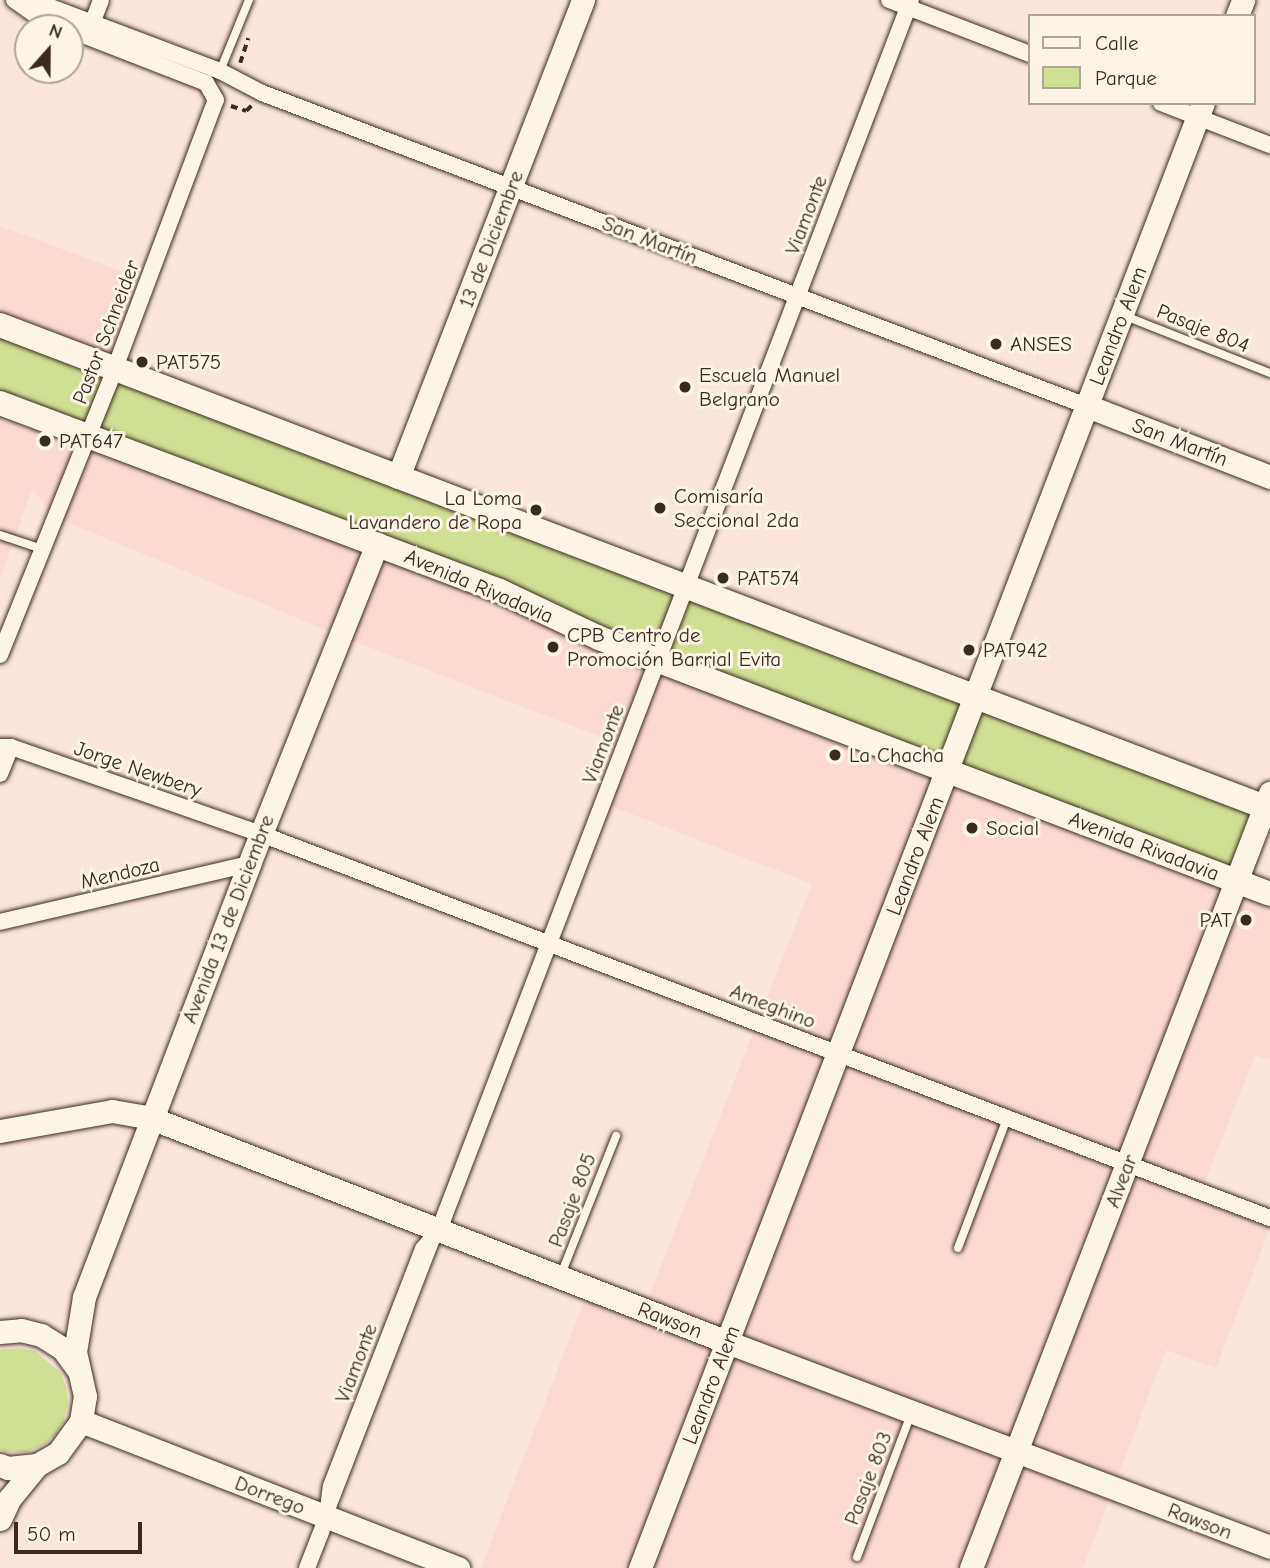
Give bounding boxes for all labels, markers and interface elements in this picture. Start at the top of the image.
north arrow [14,14,84,84]
legend [1028,14,1256,105]
text: N [46,19,66,44]
text: Calle [1095,31,1138,55]
text: Parque [1095,66,1157,90]
street label: 13 de Diciembre [453,167,529,311]
street label: Viamonte [779,172,833,258]
street label: San Martín [599,210,701,270]
street label: Pastor Schneider [67,256,145,408]
street label: Leandro Alem [1084,263,1152,389]
street label: Pasaje 804 [1153,298,1253,358]
place label: ANSES [1010,331,1072,357]
marker: ANSES [988,336,1004,352]
place label: PAT575 [156,349,221,375]
marker: PAT575 [134,354,150,370]
place label: Escuela Manuel Belgrano [699,362,840,412]
marker: Escuela Manuel Belgrano [677,379,693,395]
street label: San Martín [1129,412,1231,472]
place label: PAT647 [59,428,123,454]
marker: PAT647 [37,433,53,449]
place label: Comisaría Seccional 2da [674,483,799,533]
place label: La Loma Lavandero de Ropa [348,485,522,535]
marker: Comisaría Seccional 2da [652,500,668,516]
marker: La Loma Lavandero de Ropa [528,502,544,518]
street label: Avenida Rivadavia [401,543,557,629]
place label: PAT574 [737,565,799,591]
marker: PAT574 [715,570,731,586]
place label: CPB Centro de Promoción Barrial Evita [567,622,781,672]
place label: PAT942 [983,637,1048,663]
marker: CPB Centro de Promoción Barrial Evita [545,639,561,655]
marker: PAT942 [961,642,977,658]
street label: Viamonte [576,701,630,787]
street label: Jorge Newbery [71,735,205,803]
place label: La Chacha [849,742,944,768]
marker: La Chacha [827,747,843,763]
street label: Leandro Alem [881,793,949,919]
street label: Avenida Rivadavia [1065,806,1223,886]
street label: Avenida 13 de Diciembre [177,811,279,1027]
place label: Social [986,815,1039,841]
marker: Social [964,820,980,836]
street label: Mendoza [78,852,162,894]
place label: PAT [1199,907,1232,933]
marker: PAT [1238,912,1254,928]
street label: Ameghino [726,978,820,1034]
street label: Pasaje 805 [543,1149,601,1251]
street label: Alvear [1099,1151,1143,1211]
street label: Rawson [634,1296,706,1344]
street label: Viamonte [329,1320,383,1406]
street label: Leandro Alem [677,1322,745,1448]
street label: Pasaje 803 [839,1428,897,1528]
street label: Dorrego [231,1470,309,1520]
street label: Rawson [1164,1497,1236,1545]
scale bar [18,1508,145,1552]
text: 50 m [27,1522,76,1546]

